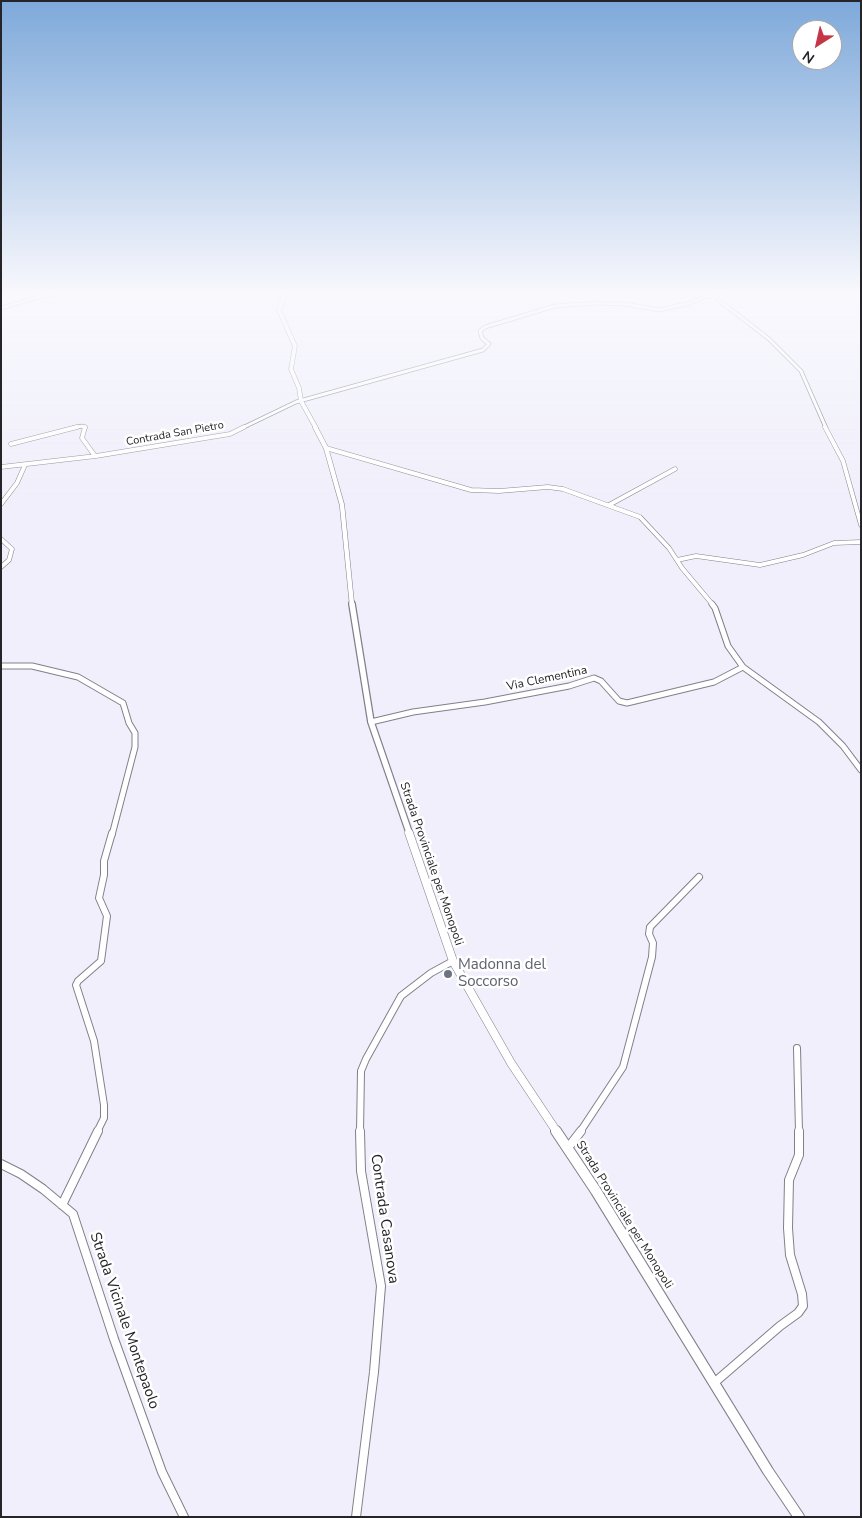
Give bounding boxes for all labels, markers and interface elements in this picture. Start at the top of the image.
north arrow [792,20,842,70]
text: N [799,46,818,68]
street label: Contrada San Pietro [125,419,225,449]
street label: Via Clementina [505,663,589,695]
street label: Strada Provinciale per Monopoli [396,781,466,947]
place label: Madonna del Soccorso [458,956,546,991]
marker: Madonna del Soccorso [442,968,454,980]
street label: Strada Provinciale per Monopoli [572,1138,676,1292]
street label: Contrada Casanova [366,1153,402,1285]
street label: Strada Vicinale Montepaolo [85,1230,163,1412]

